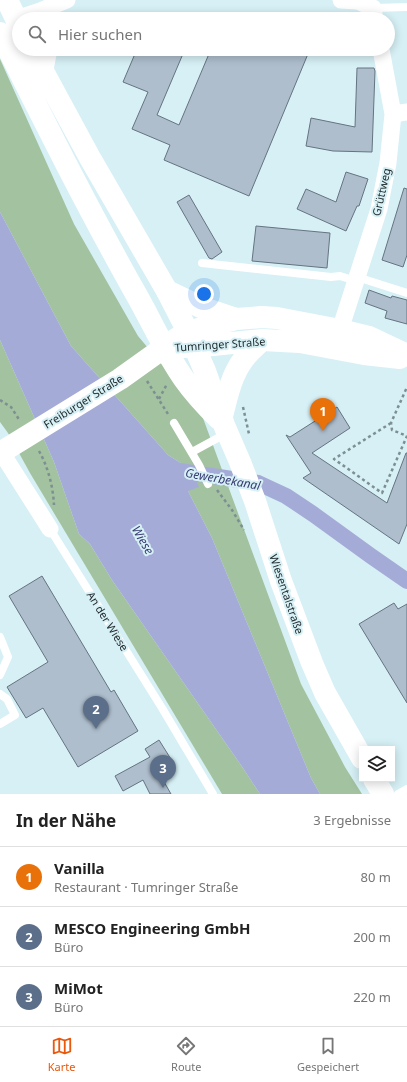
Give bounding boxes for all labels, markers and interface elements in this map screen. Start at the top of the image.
search box [12,12,395,56]
icon: search [26,23,48,45]
text: Hier suchen [58,24,142,44]
street label: Grüttweg [368,166,394,218]
your location [194,284,214,304]
street label: Tumringer Straße [174,333,266,355]
street label: Freiburger Straße [40,371,126,431]
pin: 1 [310,398,336,431]
water label: Gewerbekanal [184,464,263,494]
water label: Wiese [128,523,158,557]
street label: Wiesentalstraße [266,552,308,636]
street label: An der Wiese [84,588,132,654]
pin: 2 [83,696,109,729]
map controls [359,746,395,782]
button: layers [359,746,395,782]
pin: 3 [150,755,176,788]
text: In der Nähe [16,809,116,832]
text: 3 Ergebnisse [313,811,391,829]
text: Vanilla [54,858,105,878]
text: 1 [25,868,33,886]
text: 80 m [361,868,391,886]
text: Restaurant · Tumringer Straße [54,878,238,896]
text: MESCO Engineering GmbH [54,918,250,938]
text: 2 [25,928,33,946]
text: 200 m [353,928,391,946]
text: Büro [54,938,83,956]
text: MiMot [54,978,103,998]
text: 3 [25,988,33,1006]
text: 220 m [353,988,391,1006]
text: Büro [54,998,83,1016]
tab: Karte [48,1035,75,1074]
tab: Route [171,1035,202,1074]
tab: Gespeichert [297,1035,359,1074]

